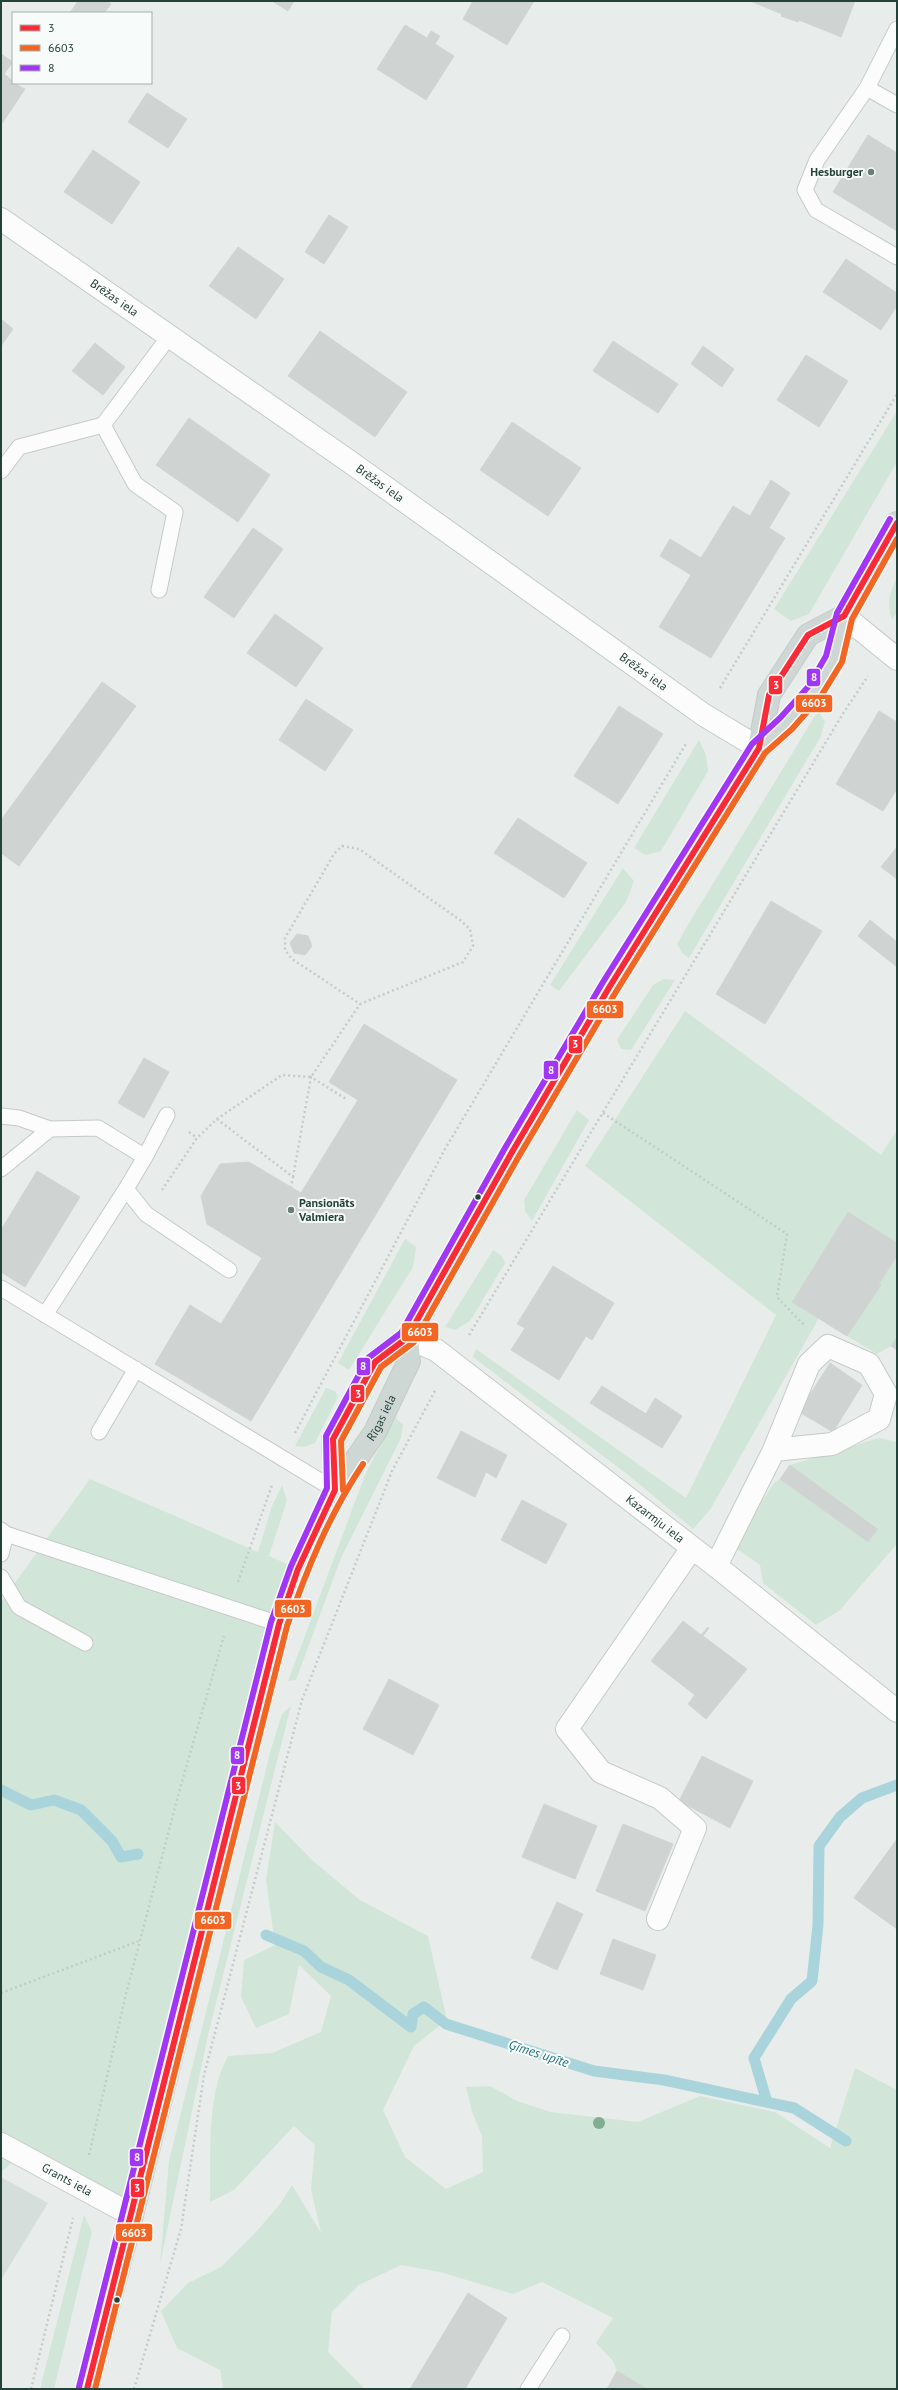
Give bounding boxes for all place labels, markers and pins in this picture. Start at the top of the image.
place label: Hesburger [810,164,864,179]
marker: Hesburger [866,167,876,177]
unlabelled marker [473,1192,483,1202]
place label: Pansionāts Valmiera [298,1195,355,1224]
marker: Pansionāts Valmiera [286,1205,296,1215]
unlabelled marker [112,2295,122,2305]

